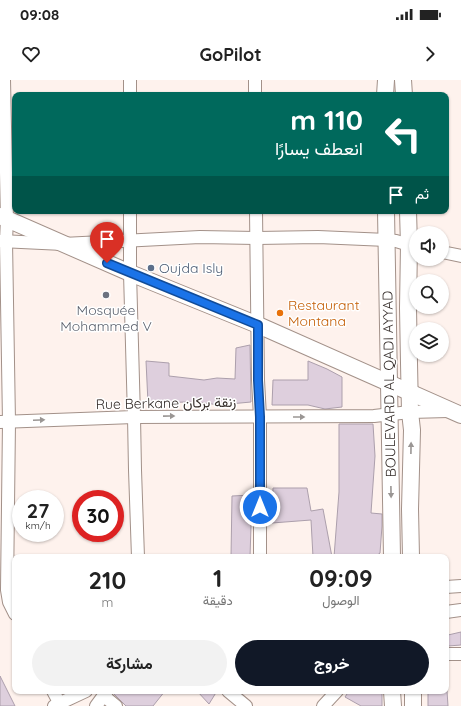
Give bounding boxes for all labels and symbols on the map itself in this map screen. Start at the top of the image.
pin [90,222,124,263]
place label: Oujda Isly [159,259,223,277]
marker: Oujda Isly [146,263,156,273]
marker: Mosquée Mohammed V [101,290,111,300]
street label: BOULEVARD AL QADI AYYAD [378,291,400,477]
place label: Restaurant Montana [288,296,360,330]
place label: Mosquée Mohammed V [60,301,152,335]
marker: Restaurant Montana [275,308,285,318]
street label: Rue Berkane زنقة بركان [96,393,237,413]
one-way arrow [163,413,176,419]
one-way arrow [293,414,306,420]
one-way arrow [33,417,45,424]
one-way arrow [408,442,415,454]
position arrow [239,486,281,528]
one-way arrow [388,486,394,499]
speed limit sign: 30 [72,490,124,542]

